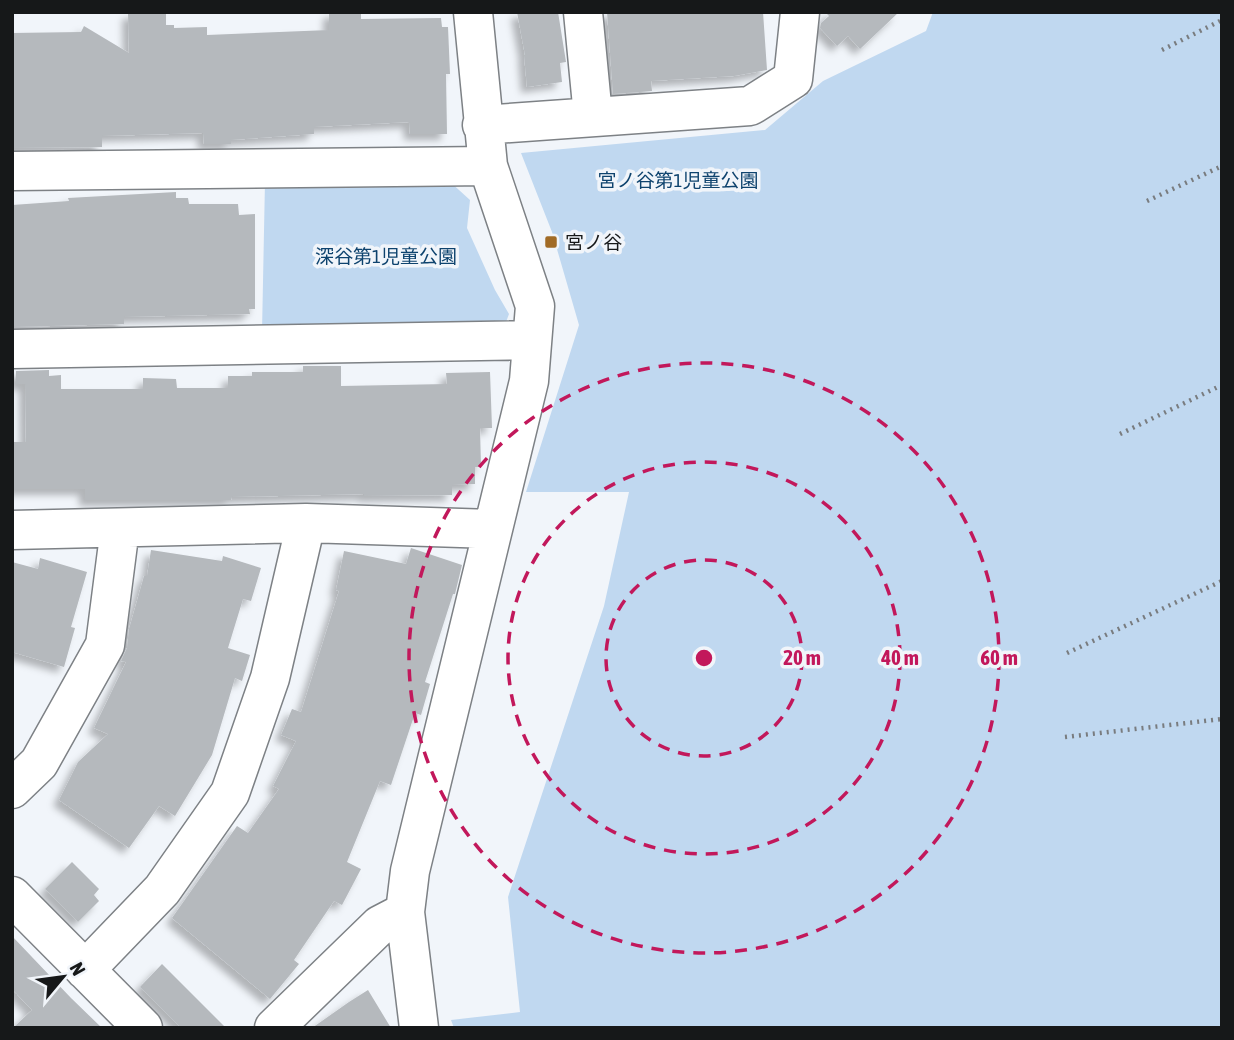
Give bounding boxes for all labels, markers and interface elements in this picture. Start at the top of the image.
park label: 宮ノ谷第1児童公園 [598,169,758,191]
place label: 宮ノ谷 [565,231,622,253]
marker: 宮ノ谷 [543,234,559,250]
park label: 深谷第1児童公園 [315,245,457,267]
text: 20 m [783,645,821,669]
text: 40 m [880,645,919,669]
text: 60 m [980,645,1018,669]
centre of rings [692,646,716,670]
north arrow [28,942,98,1012]
text: N [66,959,90,979]

